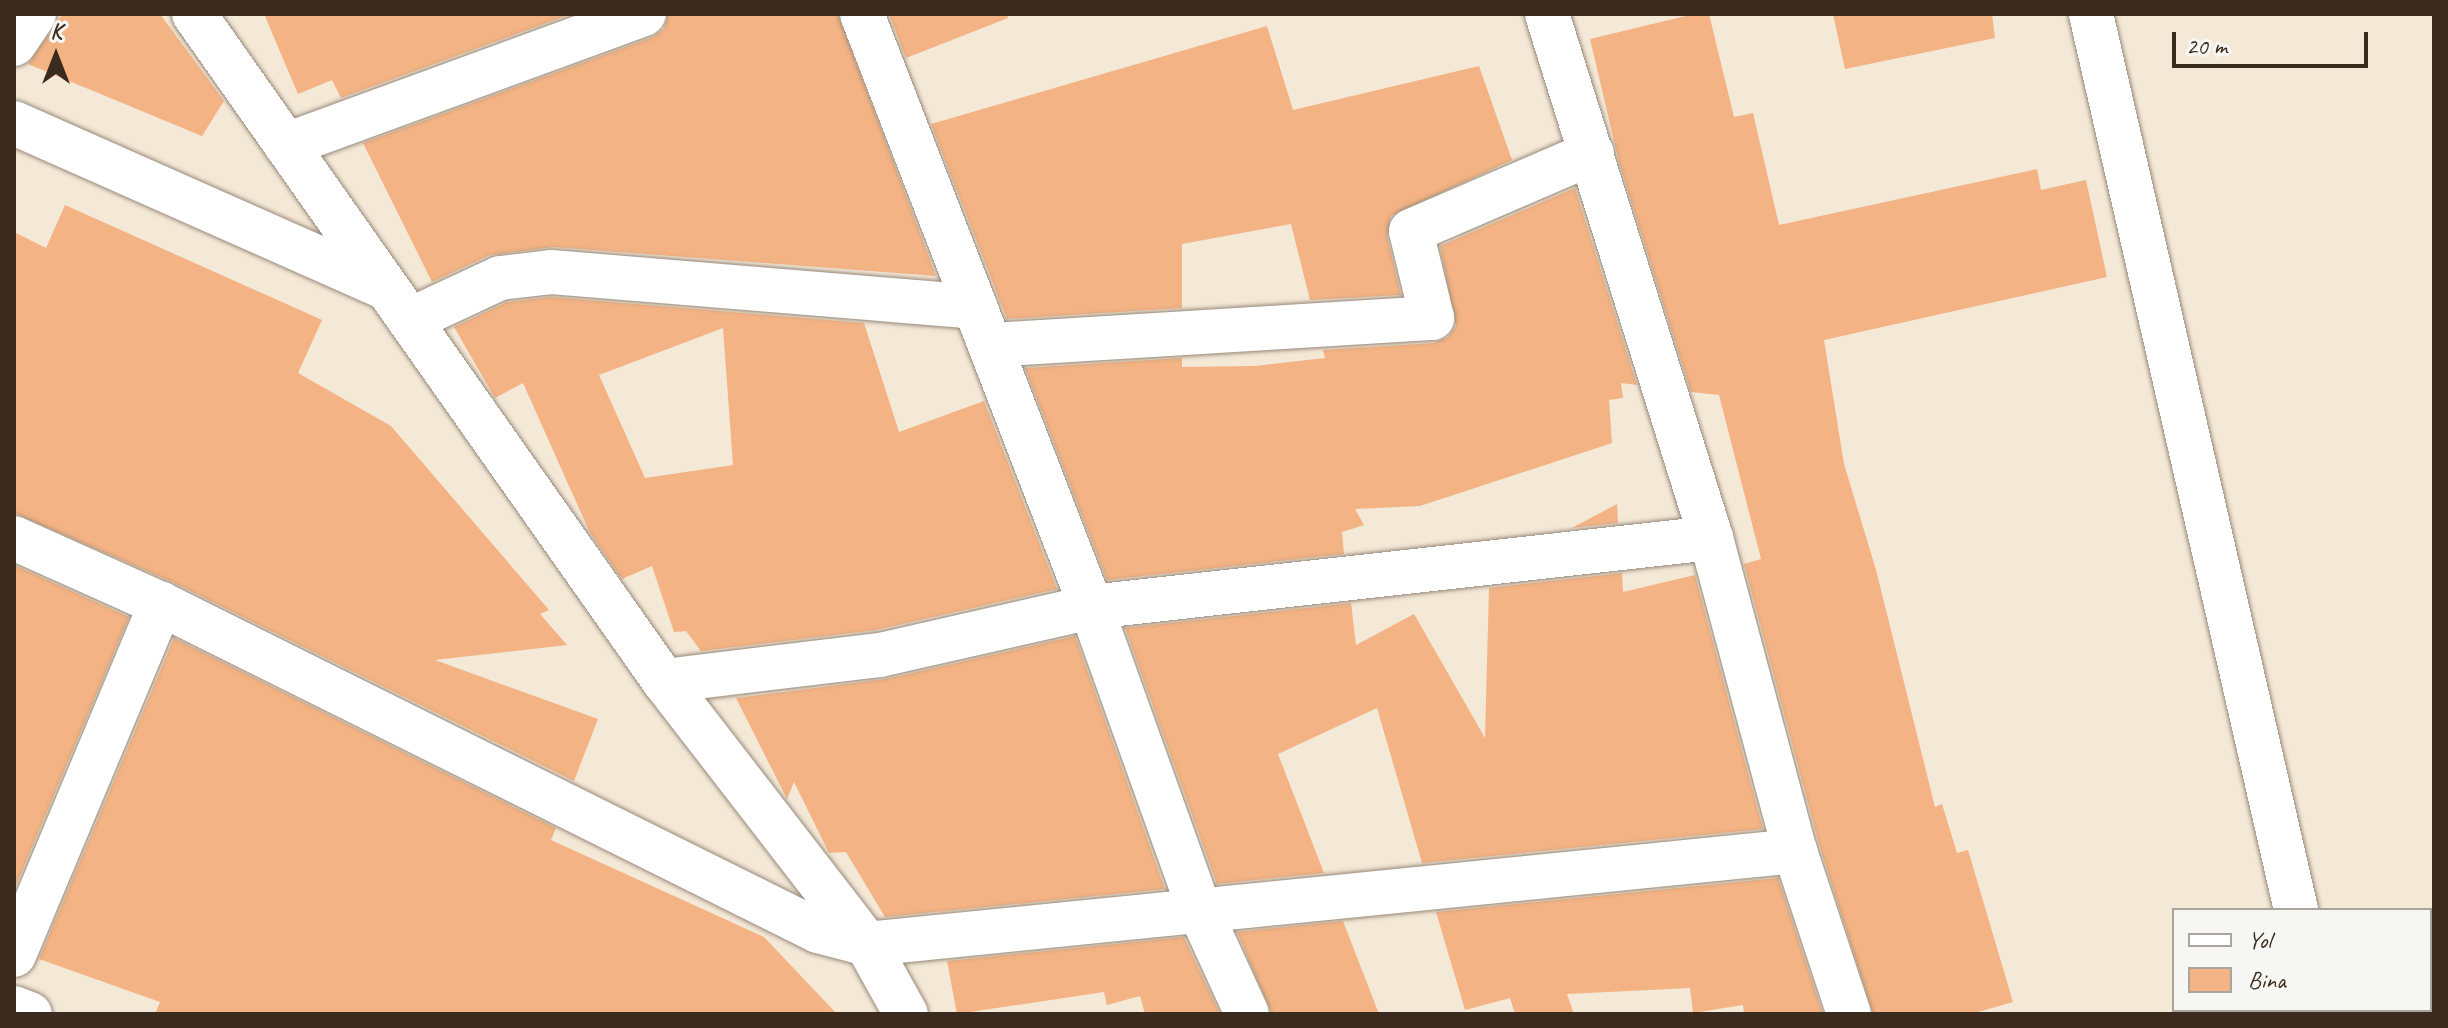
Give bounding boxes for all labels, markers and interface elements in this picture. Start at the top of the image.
north arrow [16,16,96,96]
scale bar [2176,16,2372,66]
text: K [50,18,62,46]
text: 20 m [2186,31,2227,61]
legend [2172,908,2432,1012]
text: Yol [2248,925,2271,955]
text: Bina [2248,965,2286,995]

